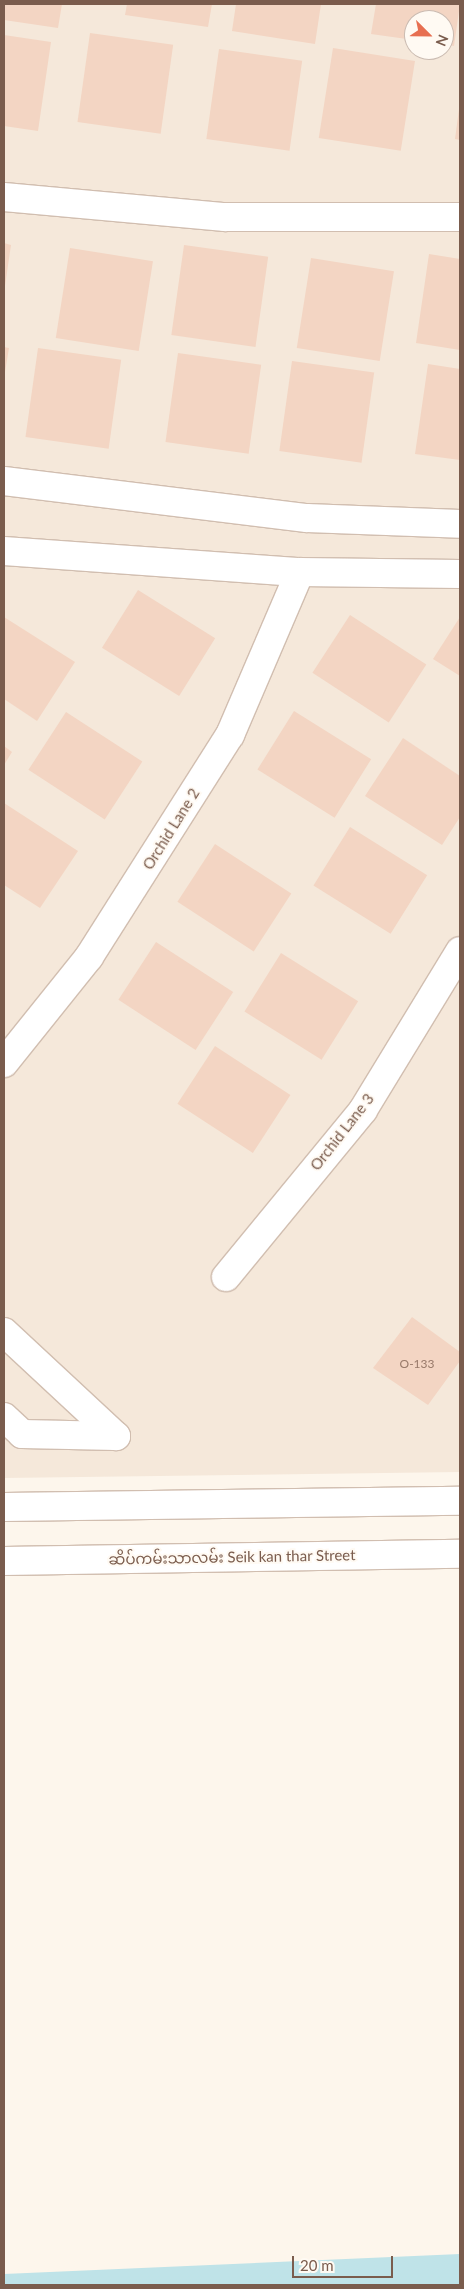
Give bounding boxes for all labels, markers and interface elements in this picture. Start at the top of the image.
north arrow [404,10,454,60]
text: N [432,32,452,49]
street label: Orchid Lane 2 [139,785,203,873]
street label: Orchid Lane 3 [306,1090,378,1174]
house number: O-133 [400,1357,434,1371]
street label: ဆိပ်ကမ်းသာလမ်း Seik kan thar Street [108,1546,356,1568]
scale bar [294,2246,395,2278]
text: 20 m [300,2256,334,2274]

